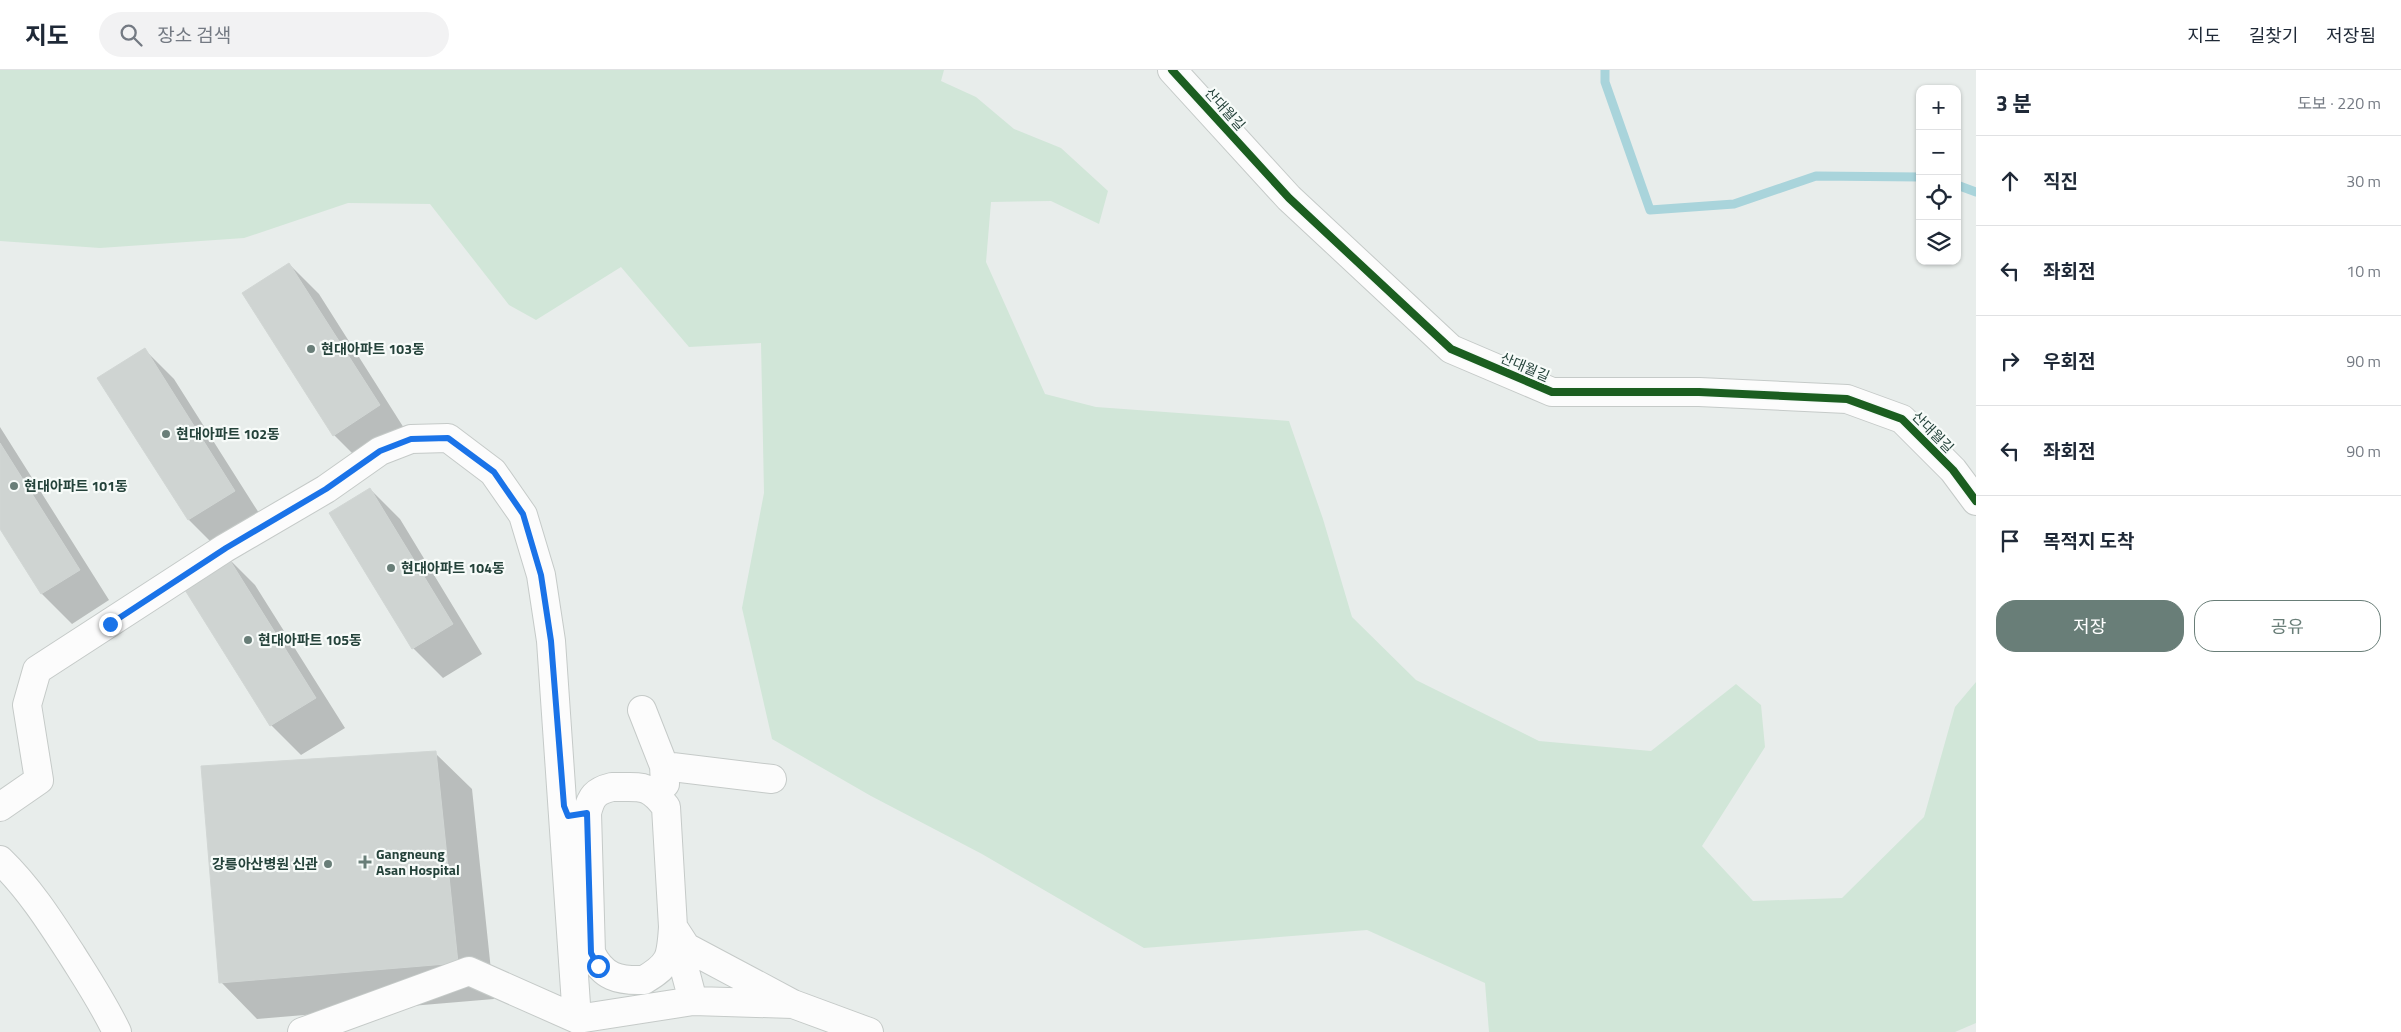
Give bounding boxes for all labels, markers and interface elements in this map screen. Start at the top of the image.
search box [99,12,449,57]
text: 지도 [25,17,69,53]
text: 장소 검색 [157,20,231,49]
icon: search [117,21,145,49]
text: 지도 [2188,22,2221,49]
text: 길찾기 [2249,22,2298,49]
text: 저장됨 [2326,22,2376,49]
street label: 산대월길 [1200,82,1250,135]
map controls [1916,85,1961,265]
button: + [1916,85,1961,130]
text: 3 분 [1996,87,2032,119]
text: 도보 · 220 m [2297,91,2381,115]
button: − [1916,130,1961,175]
text: 직진 [2043,166,2078,195]
icon: ahead [1996,167,2024,195]
text: 30 m [2346,169,2381,193]
button: locate [1916,175,1961,220]
button: layers [1916,220,1961,265]
text: 좌회전 [2043,256,2095,285]
icon: left [1996,257,2024,285]
text: 10 m [2346,259,2381,283]
place label: 현대아파트 103동 [321,338,425,359]
marker: 현대아파트 103동 [305,343,317,355]
text: 우회전 [2043,346,2095,375]
street label: 산대월길 [1497,347,1553,386]
icon: right [1996,347,2024,375]
text: 90 m [2346,349,2381,373]
street label: 산대월길 [1908,406,1959,457]
place label: 현대아파트 102동 [176,423,280,444]
marker: 현대아파트 102동 [160,428,172,440]
text: 좌회전 [2043,436,2095,465]
icon: left [1996,437,2024,465]
text: 90 m [2346,439,2381,463]
place label: 현대아파트 101동 [24,475,128,496]
marker: 현대아파트 101동 [8,480,20,492]
text: 목적지 도착 [2043,526,2135,555]
icon: arrive [1996,527,2024,555]
place label: 현대아파트 104동 [401,557,505,578]
marker: 현대아파트 104동 [385,562,397,574]
button: 저장 [1996,600,2184,652]
button: 공유 [2194,600,2381,652]
route end [99,613,122,636]
place label: 현대아파트 105동 [258,629,362,650]
marker: 현대아파트 105동 [242,634,254,646]
place label: Gangneung Asan Hospital [376,843,460,880]
place label: 강릉아산병원 신관 [212,853,318,874]
marker: Gangneung Asan Hospital [358,855,372,869]
marker: 강릉아산병원 신관 [322,858,334,870]
route start [587,955,610,978]

